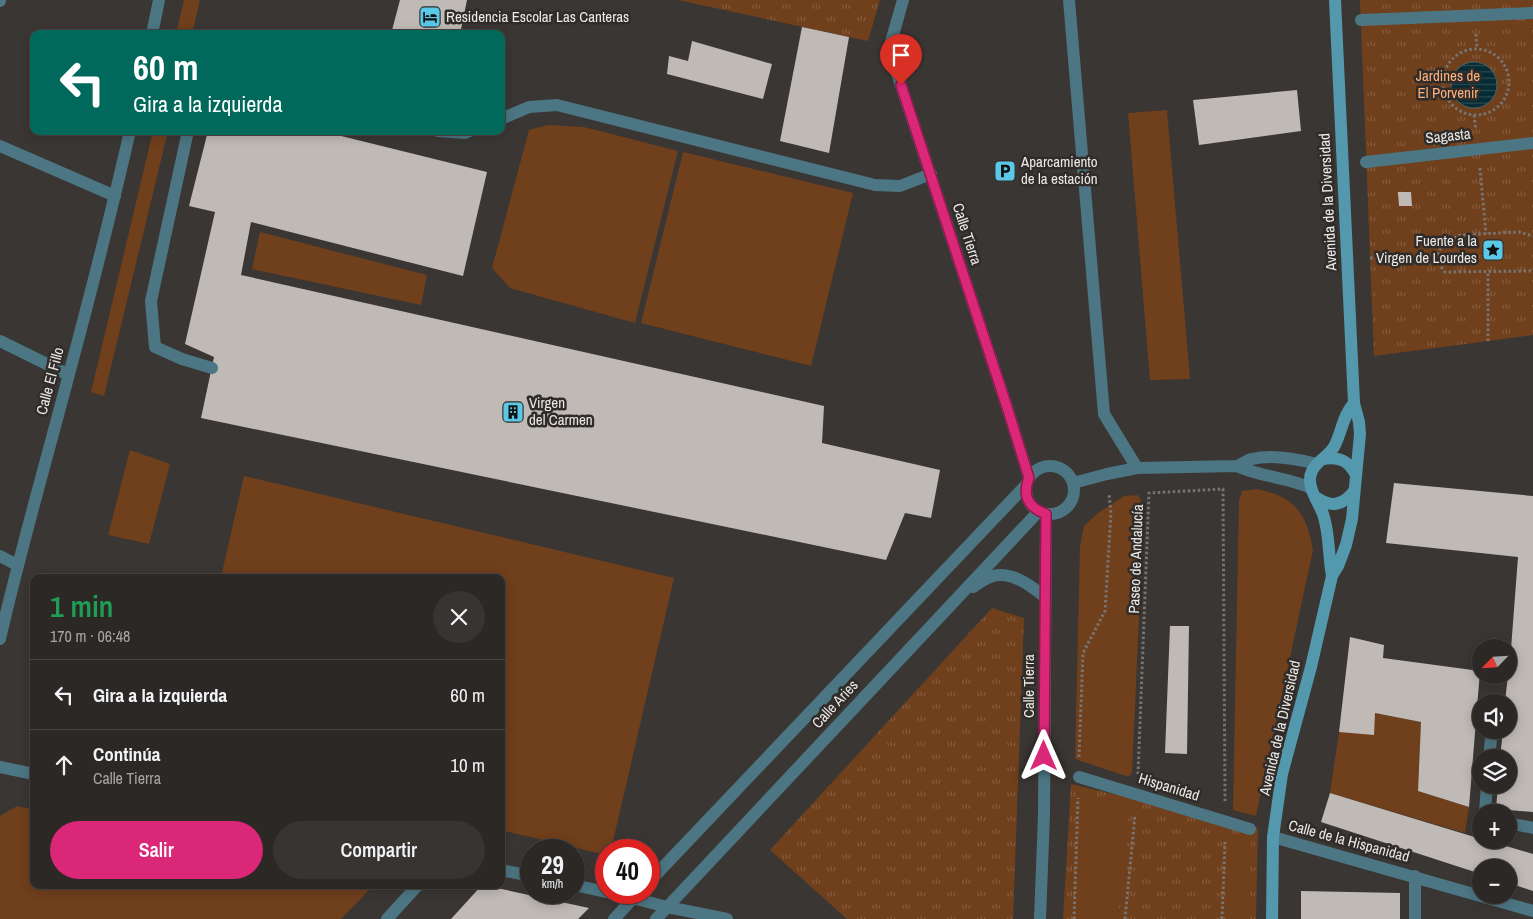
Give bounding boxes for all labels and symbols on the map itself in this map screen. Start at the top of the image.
hotel icon: Residencia Escolar Las Canteras [418,5,442,29]
place label: Residencia Escolar Las Canteras [446,6,629,27]
pin [880,34,922,85]
park label: Jardines de El Porvenir [1416,65,1480,103]
street label: Sagasta [1424,123,1472,148]
street label: Avenida de la Diversidad [1313,133,1342,272]
place label: Aparcamiento de la estación [1020,151,1098,189]
parking icon: Aparcamiento de la estación [993,159,1017,183]
street label: Calle Tierra [948,200,987,268]
place label: Fuente a la Virgen de Lourdes [1376,230,1477,268]
place icon: Fuente a la Virgen de Lourdes [1481,238,1505,262]
street label: Calle El Fillo [30,345,69,417]
place label: Virgen del Carmen [529,392,593,430]
building icon: Virgen del Carmen [501,400,525,424]
street label: Paseo de Andalucía [1123,504,1148,614]
north arrow [1472,639,1518,684]
street label: Calle Tierra [1018,654,1039,718]
street label: Avenida de la Diversidad [1254,658,1305,798]
street label: Calle Aries [807,675,863,733]
position arrow [1017,729,1069,781]
street label: Hispanidad [1136,767,1202,806]
street label: Calle de la Hispanidad [1286,814,1412,867]
speed limit sign: 40 [595,839,660,904]

